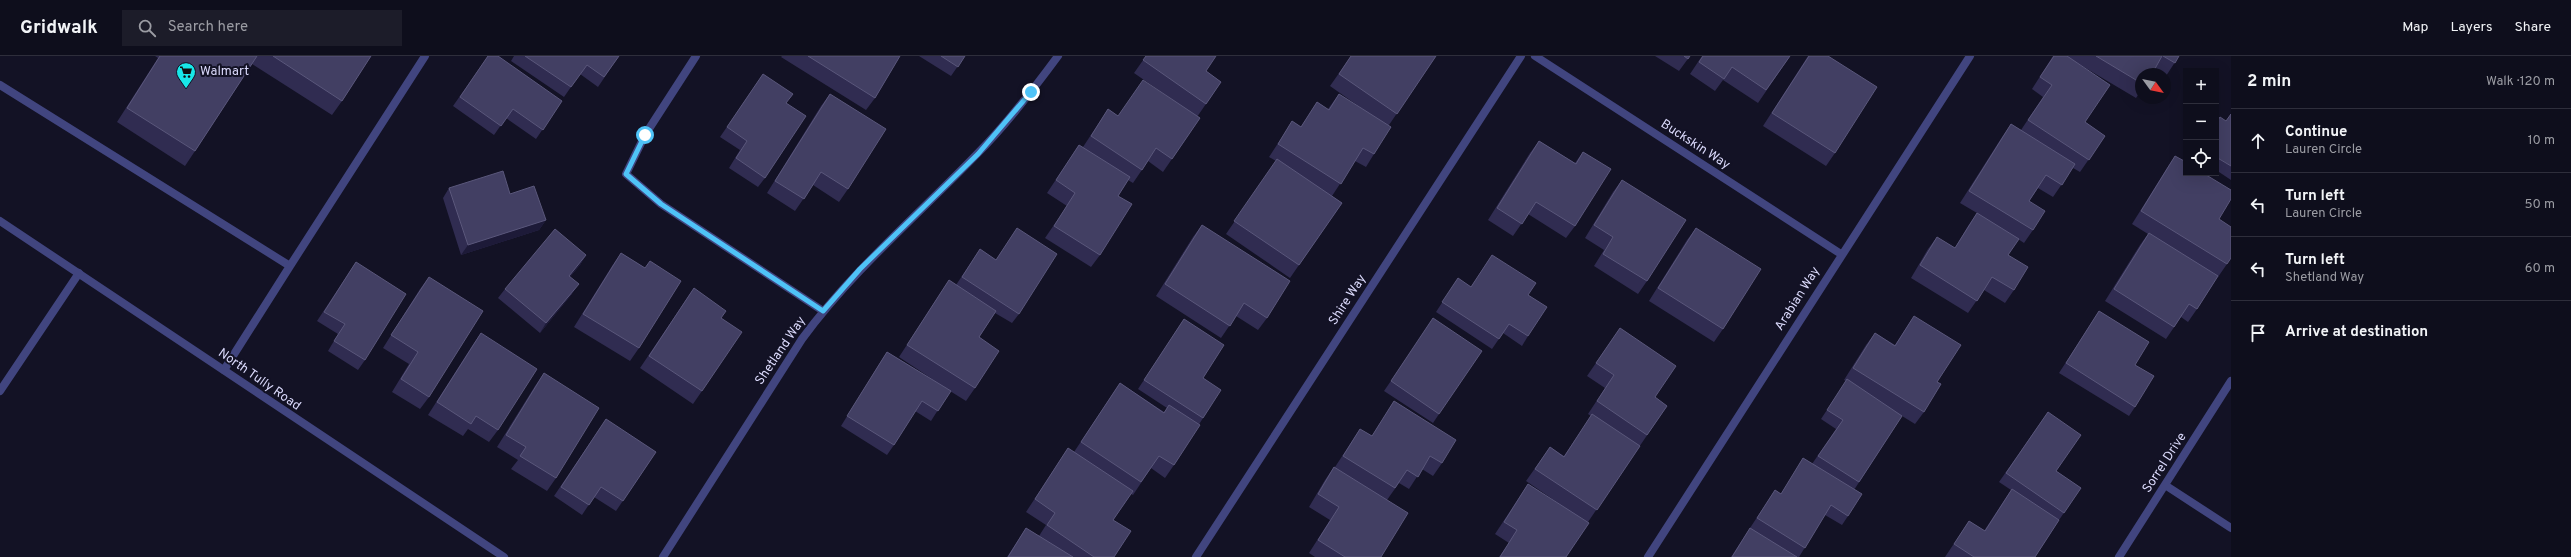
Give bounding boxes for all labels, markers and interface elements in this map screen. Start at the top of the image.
search box [122,10,402,46]
text: Gridwalk [20,16,98,40]
icon: search [136,17,158,39]
text: Search here [168,18,248,37]
text: Map [2402,19,2428,36]
text: Layers [2450,19,2492,36]
text: Share [2514,19,2551,36]
supermarket icon: Walmart [175,61,197,89]
place label: Walmart [200,64,249,80]
north arrow [2135,68,2171,104]
map controls [2183,68,2219,176]
button: + [2183,68,2219,104]
text: 2 min [2247,71,2291,93]
text: Walk · 120 m [2486,74,2555,90]
route end [1022,83,1040,101]
button: − [2183,104,2219,140]
street label: Buckskin Way [1657,117,1733,173]
text: Continue [2285,123,2347,142]
route start [636,126,654,144]
icon: ahead [2247,130,2269,152]
text: 10 m [2528,133,2555,149]
button: locate [2183,140,2219,176]
text: Lauren Circle [2285,142,2362,158]
text: Turn left [2285,187,2345,206]
icon: left [2247,194,2269,216]
text: 50 m [2525,197,2555,213]
text: Lauren Circle [2285,206,2362,222]
text: Turn left [2285,251,2345,270]
icon: left [2247,258,2269,280]
text: 60 m [2525,261,2555,277]
street label: Arabian Way [1772,264,1824,334]
text: Shetland Way [2285,270,2364,286]
street label: Shire Way [1326,272,1370,328]
street label: Shetland Way [752,314,810,388]
icon: arrive [2247,322,2269,344]
text: Arrive at destination [2285,323,2428,342]
street label: North Tully Road [215,346,303,414]
street label: Sorrel Drive [2140,430,2190,496]

